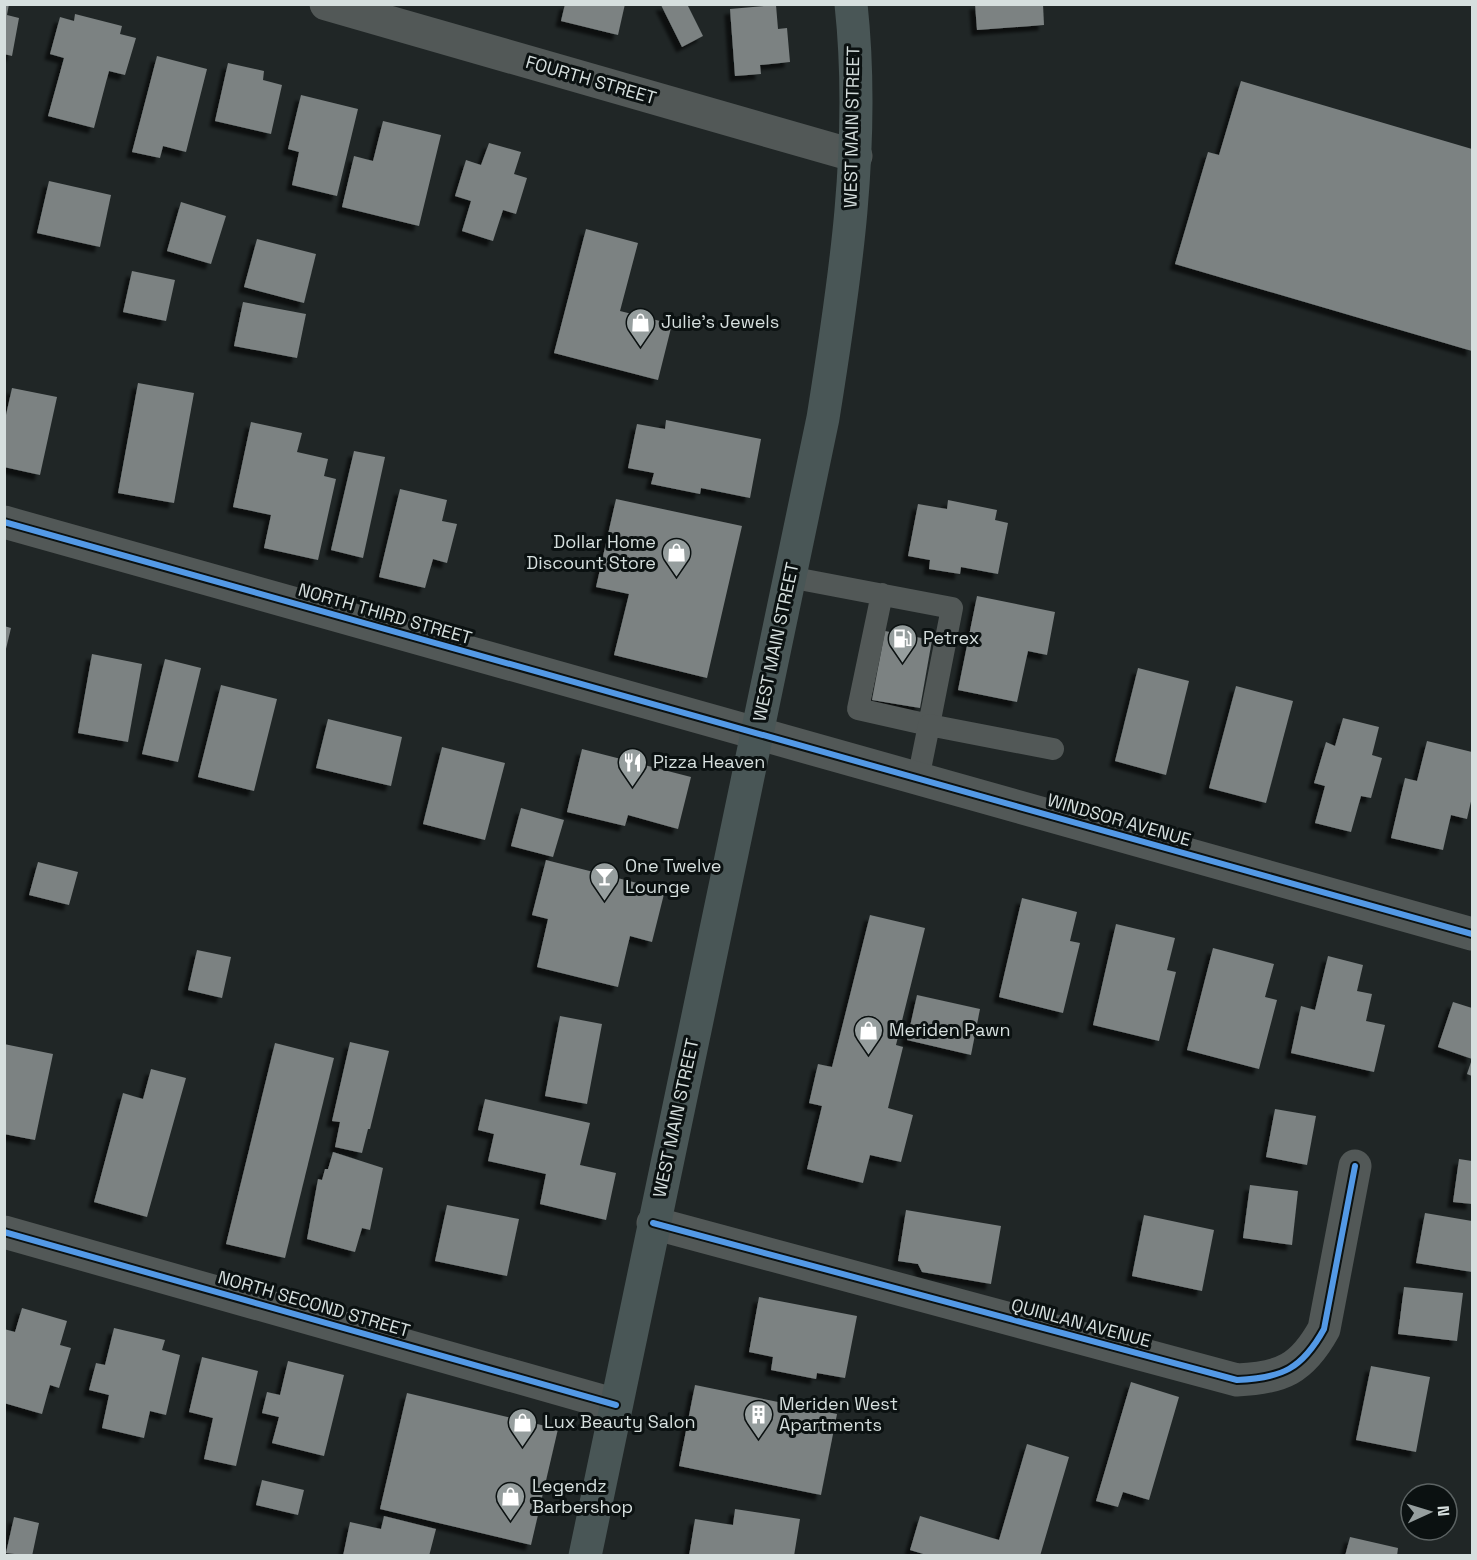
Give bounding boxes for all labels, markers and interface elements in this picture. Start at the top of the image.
street label: WEST MAIN STREET [839,45,864,208]
street label: FOURTH STREET [523,50,660,109]
shop icon: Julie's Jewels [624,306,656,348]
place label: Julie's Jewels [661,310,779,333]
place label: Dollar Home Discount Store [526,530,656,574]
shop icon: Dollar Home Discount Store [661,536,693,578]
street label: WEST MAIN STREET [747,560,804,724]
street label: NORTH THIRD STREET [296,578,475,649]
fuel station icon: Petrex [886,622,918,664]
place label: Petrex [923,626,979,649]
restaurant icon: Pizza Heaven [616,746,648,788]
place label: Pizza Heaven [653,750,765,773]
street label: WINDSOR AVENUE [1045,788,1194,851]
place label: One Twelve Lounge [625,854,721,898]
bar icon: One Twelve Lounge [588,860,620,902]
shop icon: Meriden Pawn [852,1014,884,1056]
place label: Meriden Pawn [889,1018,1011,1041]
street label: WEST MAIN STREET [647,1036,704,1200]
street label: NORTH SECOND STREET [215,1265,413,1342]
street label: QUINLAN AVENUE [1009,1293,1153,1352]
place label: Meriden West Apartments [779,1392,898,1436]
building icon: Meriden West Apartments [742,1398,774,1440]
shop icon: Lux Beauty Salon [507,1406,539,1448]
place label: Lux Beauty Salon [544,1410,696,1433]
place label: Legendz Barbershop [532,1474,633,1518]
shop icon: Legendz Barbershop [495,1480,527,1522]
north arrow [1399,1482,1459,1542]
text: N [1433,1505,1454,1517]

